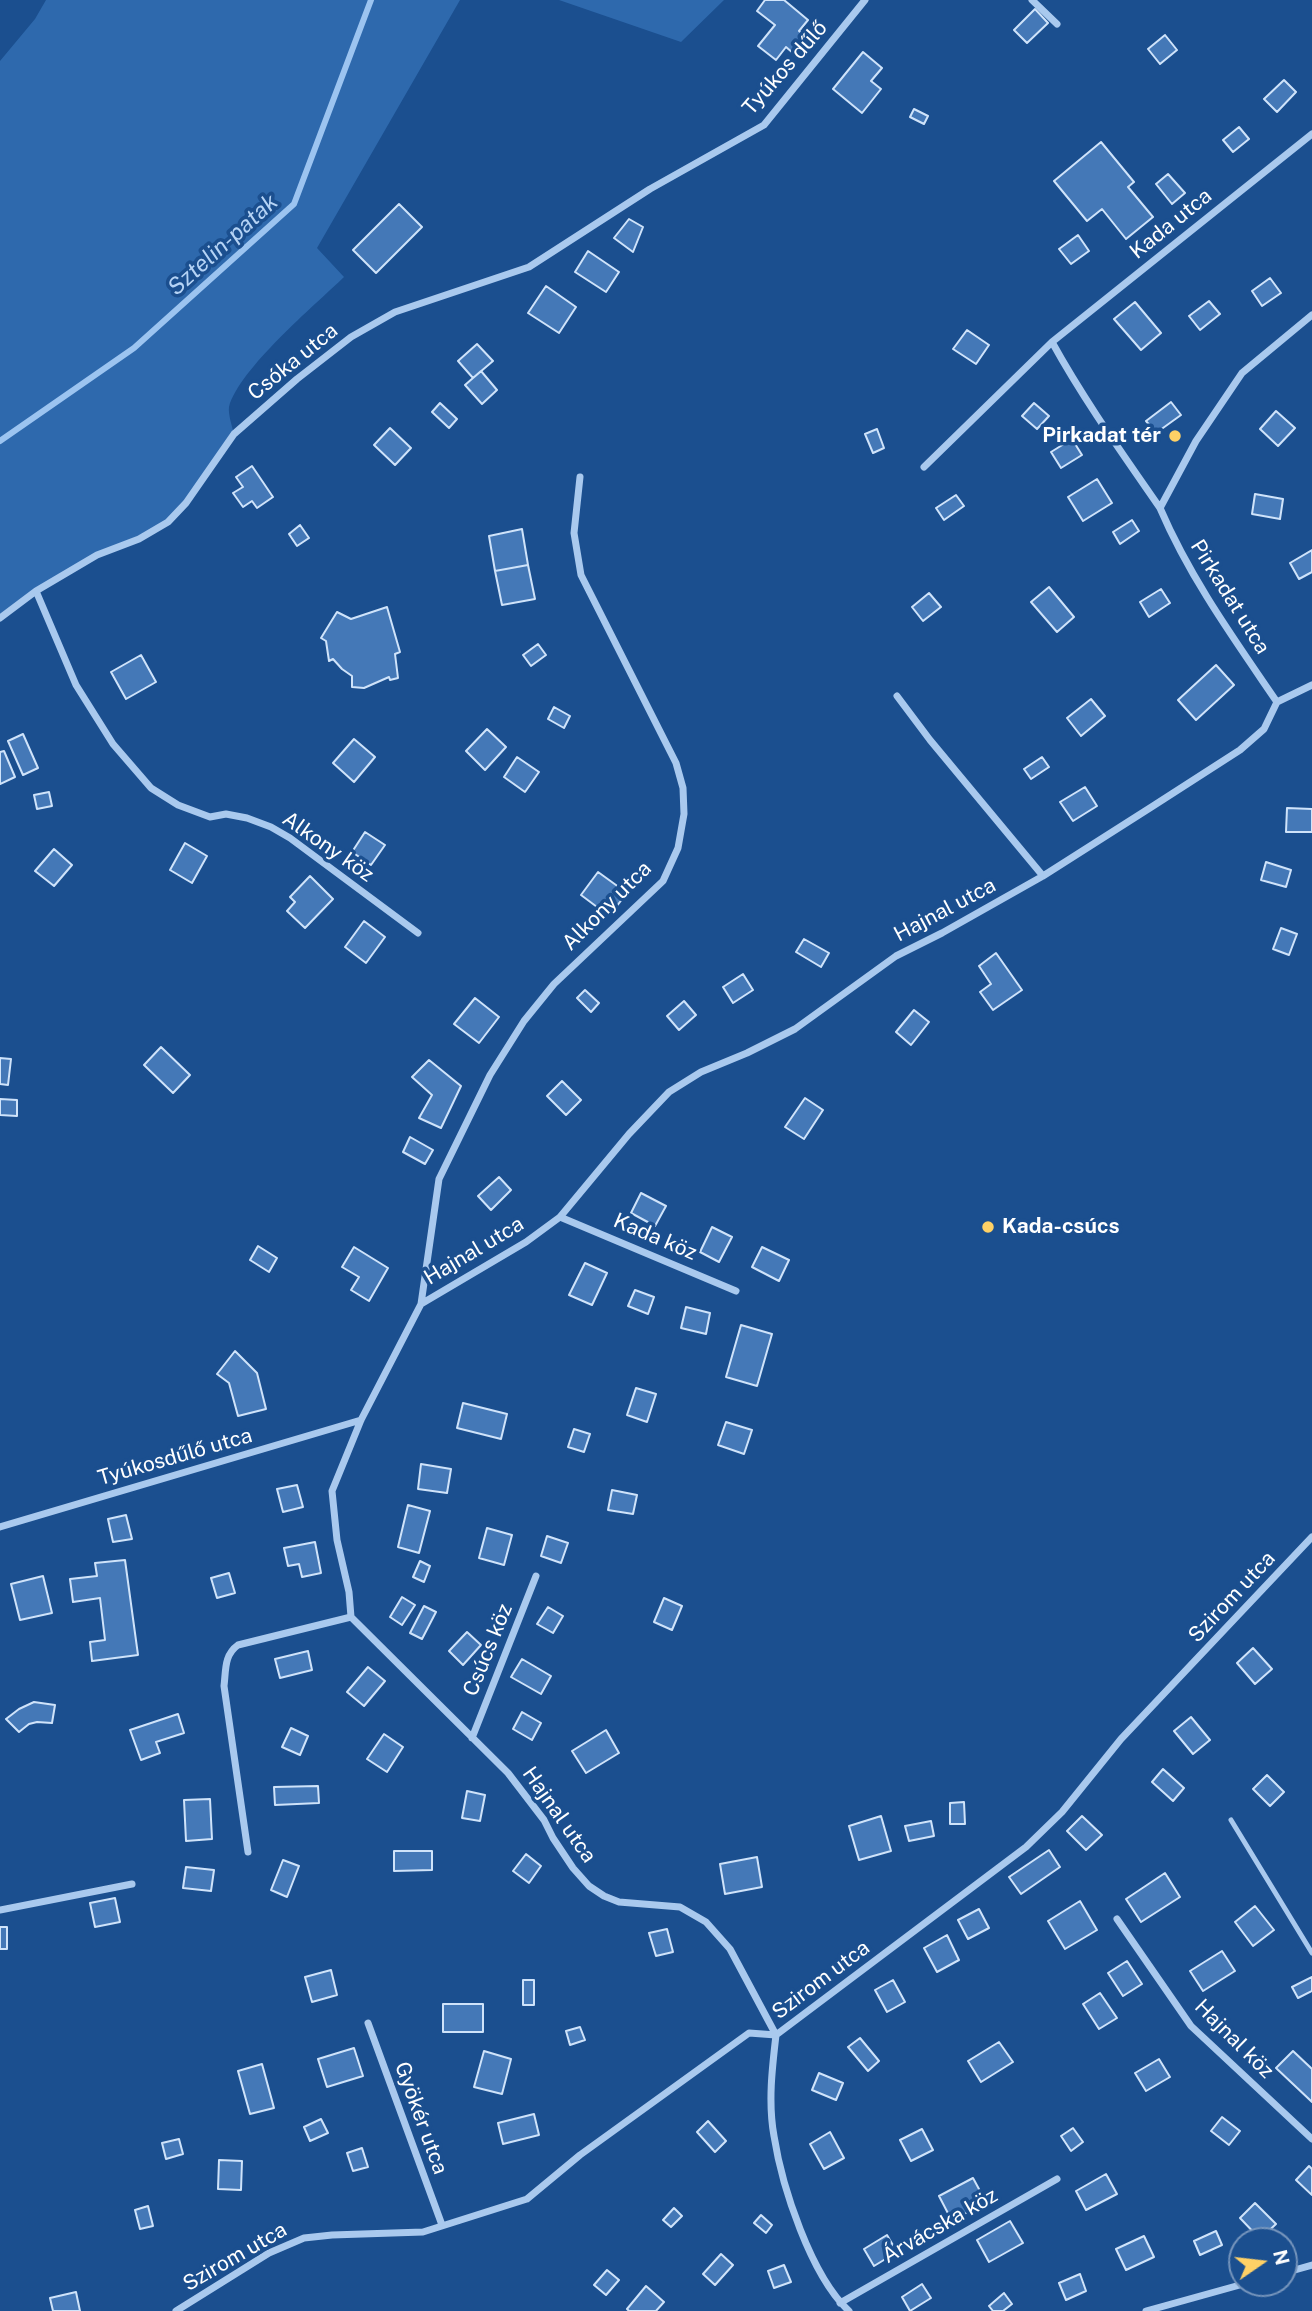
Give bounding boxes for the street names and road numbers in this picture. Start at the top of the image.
street label: Tyúkos dűlő [737,16,833,120]
street label: Kada utca [1125,183,1217,265]
street label: Csóka utca [243,318,343,406]
street label: Pirkadat utca [1185,535,1275,659]
street label: Alkony köz [278,806,378,888]
street label: Alkony utca [557,856,657,956]
street label: Hajnal utca [890,873,1000,947]
street label: Kada köz [610,1208,700,1266]
street label: Hajnal utca [420,1212,528,1290]
street label: Tyúkosdűlő utca [95,1423,255,1491]
street label: Szirom utca [1183,1546,1281,1648]
street label: Csúcs köz [458,1600,518,1700]
street label: Hajnal utca [517,1762,601,1868]
street label: Szirom utca [767,1935,875,2025]
street label: Hajnal köz [1189,1994,1279,2084]
street label: Gyökér utca [389,2058,453,2178]
street label: Árvácska köz [878,2183,1002,2269]
street label: Szirom utca [179,2217,291,2297]

